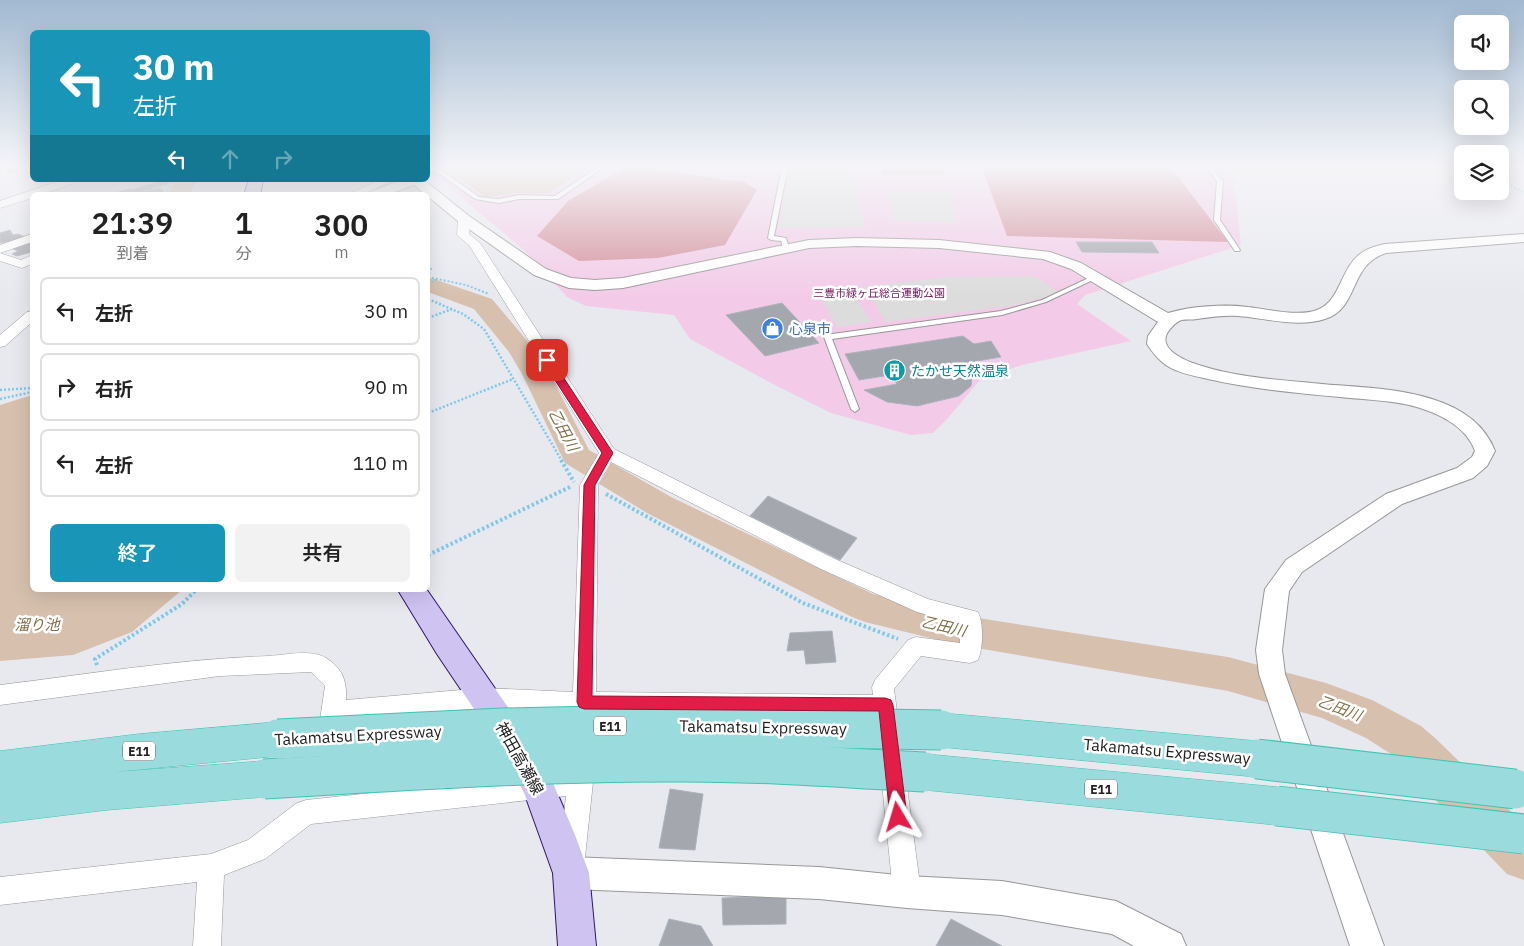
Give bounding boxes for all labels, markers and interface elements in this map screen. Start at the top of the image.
map controls [1454,15,1509,200]
button: sound [1454,15,1509,70]
text: 30 m [133,44,215,90]
icon: left [50,50,115,115]
button: search [1454,80,1509,135]
text: 左折 [133,91,177,120]
icon: left [163,145,191,173]
icon: ahead [216,145,244,173]
icon: right [269,145,297,173]
button: layers [1454,145,1509,200]
text: 21:39 [92,203,173,242]
text: 1 [235,203,253,242]
text: 300 [314,205,368,244]
text: m [334,242,348,262]
text: 到着 [116,243,148,263]
text: 分 [236,243,252,263]
park label: 三豊市緑ヶ丘総合運動公園 [813,286,945,300]
icon: left [52,297,80,325]
text: 30 m [364,299,408,323]
text: 左折 [95,301,133,325]
shop icon: 心泉市 [761,317,785,341]
place label: 心泉市 [789,320,831,338]
pin [526,339,568,381]
icon: arrive [533,346,561,374]
building icon: たかせ天然温泉 [883,359,907,383]
place label: たかせ天然温泉 [911,362,1009,380]
icon: right [52,373,80,401]
text: 90 m [364,375,408,399]
text: 右折 [95,377,133,401]
water label: 乙田川 [545,406,584,456]
icon: left [52,449,80,477]
text: 110 m [353,451,408,475]
text: 左折 [95,453,133,477]
button: 終了 [50,524,225,582]
button: 共有 [235,524,410,582]
water label: 乙田川 [920,612,970,641]
water label: 溜り池 [14,615,61,634]
water label: 乙田川 [1316,691,1366,726]
road number: E11 [594,716,626,736]
street label: Takamatsu Expressway [679,716,847,738]
street label: 神田高瀬線 [492,718,548,798]
street label: Takamatsu Expressway [274,721,442,749]
street label: Takamatsu Expressway [1083,734,1251,768]
road number: E11 [123,741,155,760]
road number: E11 [1085,780,1117,799]
position arrow [871,790,923,842]

